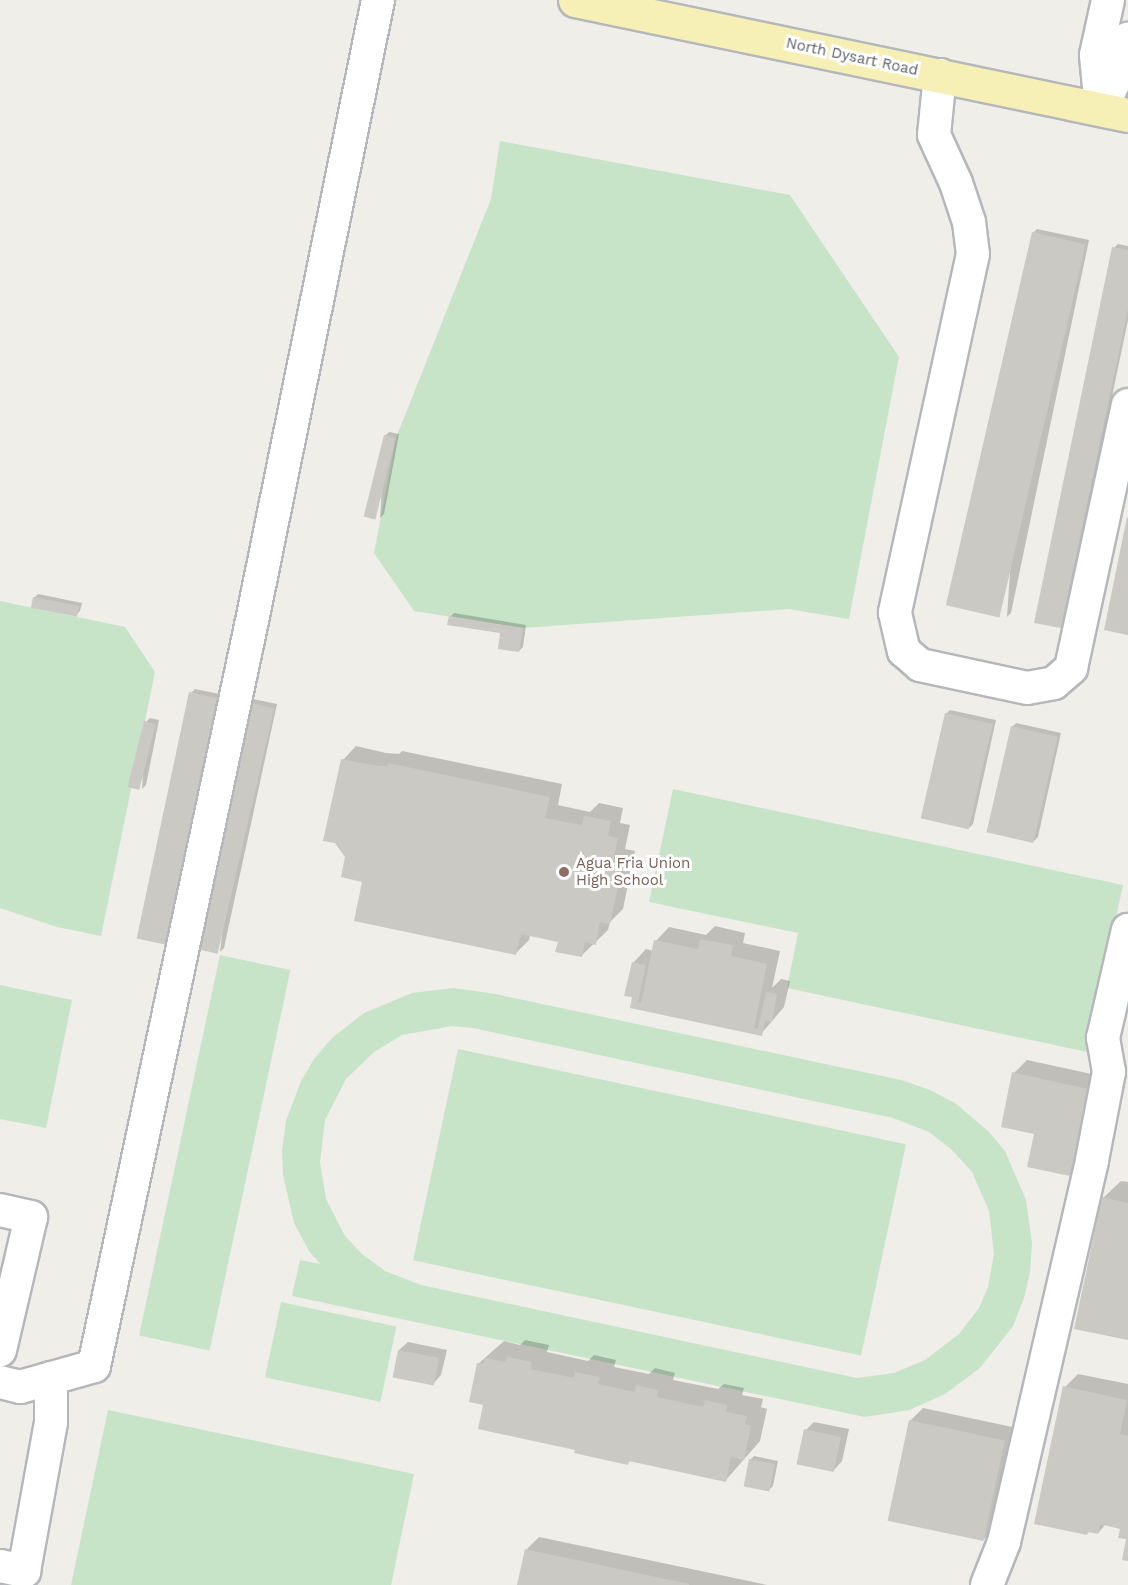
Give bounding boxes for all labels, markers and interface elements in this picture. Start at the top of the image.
street label: North Dysart Road [784,34,920,80]
place label: Agua Fria Union High School [576,854,691,889]
marker: Agua Fria Union High School [557,865,571,879]

